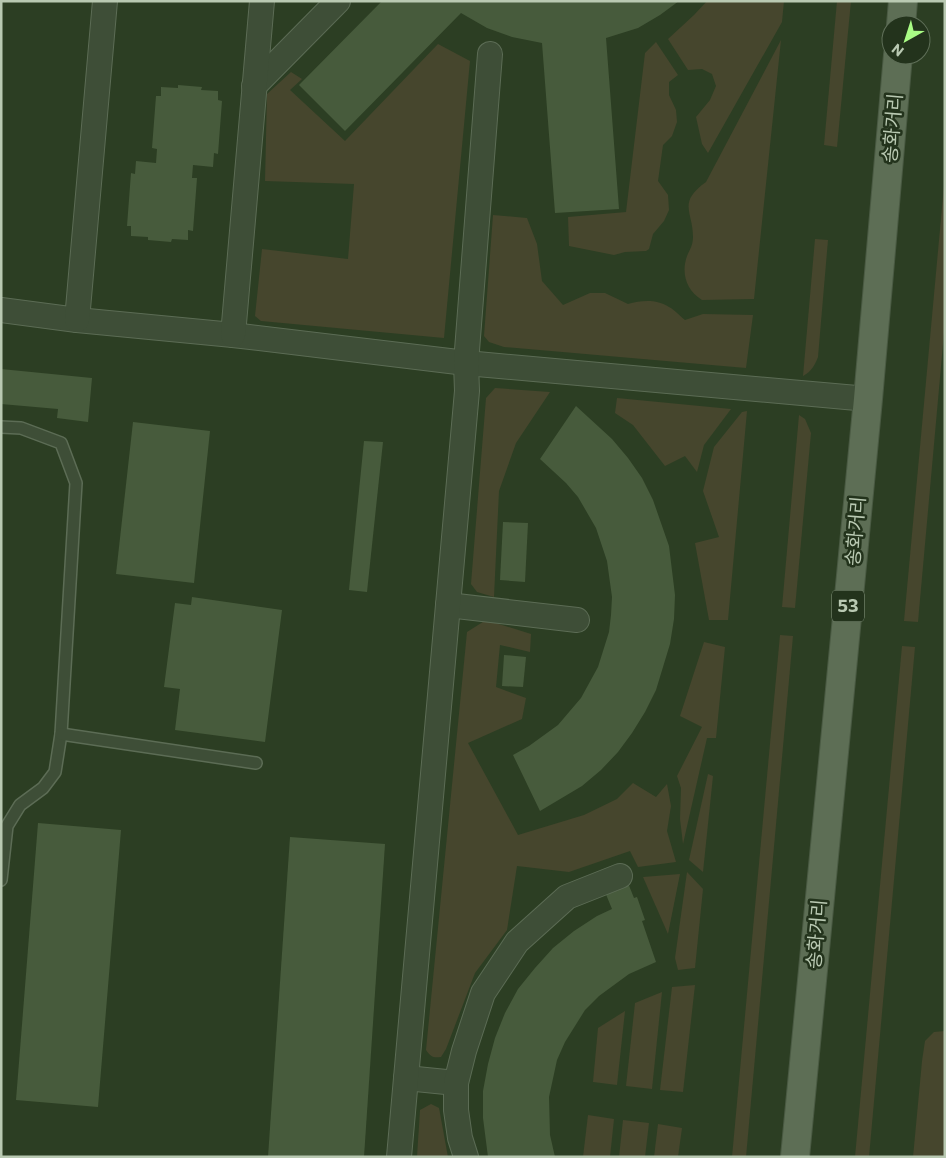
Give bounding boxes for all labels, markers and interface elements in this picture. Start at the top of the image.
north arrow [881,15,931,65]
text: N [888,41,907,60]
street label: 송화거리 [877,92,906,164]
street label: 송화거리 [840,495,869,567]
road number: 53 [832,590,864,622]
street label: 송화거리 [801,898,830,970]

